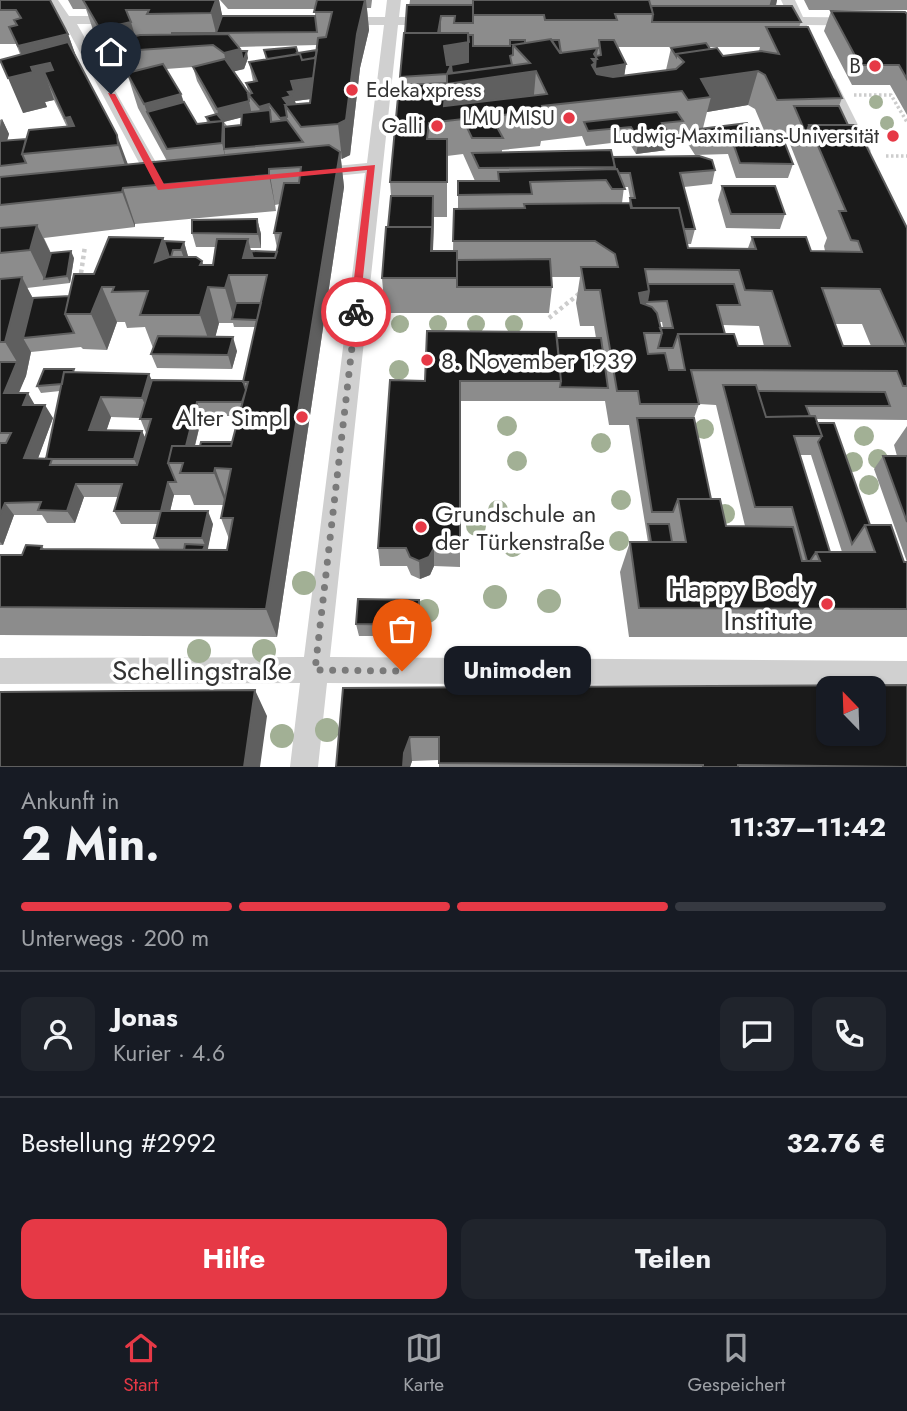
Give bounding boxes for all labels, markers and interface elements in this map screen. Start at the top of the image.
pin [81,22,141,94]
icon: home [92,33,130,71]
place label: B [849,51,861,81]
marker: B [867,58,883,74]
place label: Edeka xpress [366,75,481,105]
marker: Edeka xpress [344,82,360,98]
place label: LMU MISU [462,103,555,133]
marker: LMU MISU [561,110,577,126]
place label: Galli [382,111,423,141]
marker: Galli [429,118,445,134]
place label: Ludwig-Maximilians-Universität [613,121,879,151]
marker: Ludwig-Maximilians-Universität [885,128,901,144]
courier [321,277,391,347]
icon: bike [337,293,375,331]
place label: 8. November 1939 [441,343,634,378]
marker: 8. November 1939 [419,352,435,368]
place label: Alter Simpl [176,400,288,435]
marker: Alter Simpl [294,409,310,425]
place label: Grundschule an der Türkenstraße [435,496,605,559]
marker: Grundschule an der Türkenstraße [413,519,429,535]
place label: Happy Body Institute [668,568,814,641]
marker: Happy Body Institute [819,596,835,612]
pin [372,599,432,671]
icon: bag [383,610,421,648]
callout: Unimoden [444,646,591,696]
street label: Schellingstraße [112,650,292,691]
text: Unimoden [463,653,572,687]
north arrow [816,676,886,746]
map controls [816,676,886,746]
text: Ankunft in [21,784,119,818]
text: 11:37–11:42 [729,808,886,846]
text: 2 Min. [21,811,160,877]
text: Unterwegs · 200 m [21,921,209,955]
button: person [21,997,95,1071]
button: chat [720,997,794,1071]
button: phone [812,997,886,1071]
text: Jonas [113,998,178,1036]
text: Kurier · 4.6 [113,1036,225,1070]
text: Bestellung #2992 [21,1124,216,1162]
text: 32.76 € [787,1124,886,1162]
button: Hilfe [21,1219,447,1299]
button: Teilen [461,1219,886,1299]
tab: Start [122,1329,160,1398]
tab: Karte [403,1329,444,1398]
tab: Gespeichert [688,1329,785,1398]

